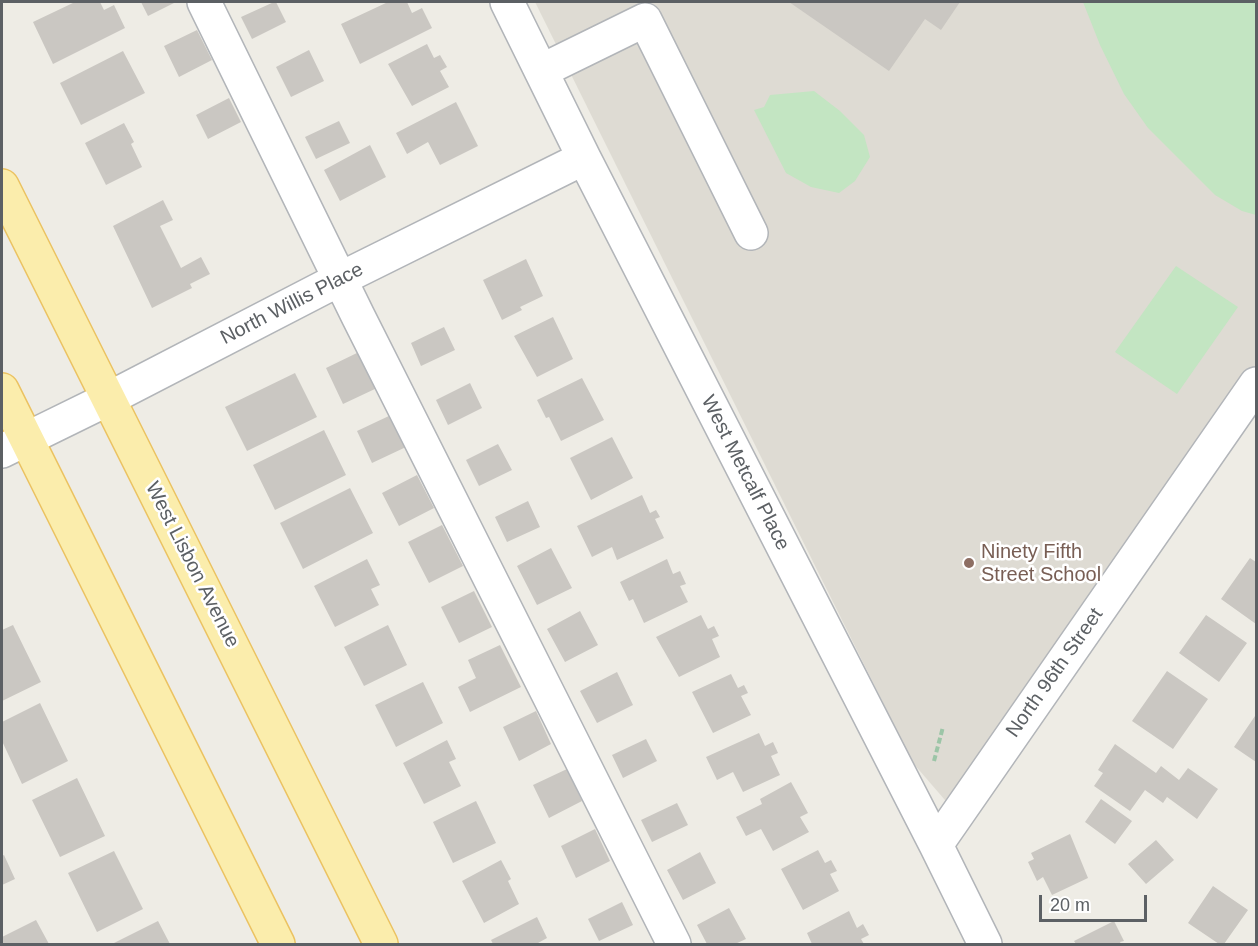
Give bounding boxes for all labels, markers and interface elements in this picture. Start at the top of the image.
street label: North Willis Place [217,258,367,350]
street label: West Metcalf Place [696,391,794,555]
street label: West Lisbon Avenue [140,478,244,652]
place label: Ninety Fifth Street School [981,540,1101,587]
marker: Ninety Fifth Street School [962,556,976,570]
street label: North 96th Street [1001,604,1109,742]
scale bar [1042,883,1150,921]
text: 20 m [1050,895,1090,915]

